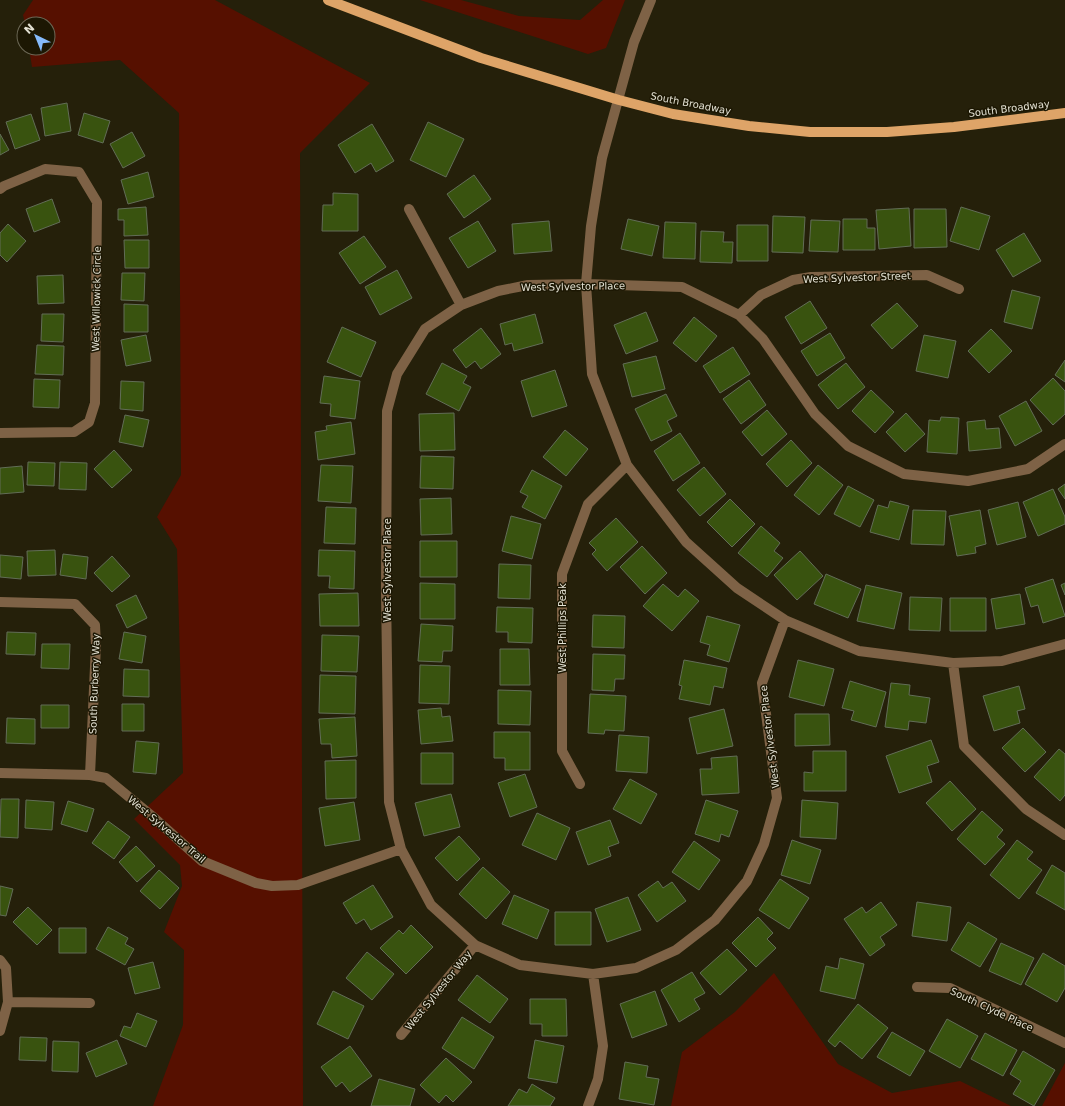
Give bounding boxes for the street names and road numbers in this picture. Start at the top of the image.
street label: South Broadway [650,90,732,117]
street label: South Broadway [968,98,1050,119]
street label: West Willowick Circle [90,246,103,352]
street label: West Sylvestor Street [803,270,911,285]
street label: West Sylvestor Place [521,280,625,293]
street label: West Sylvestor Place [382,518,393,622]
street label: West Phillips Peak [557,583,568,673]
street label: South Burberry Way [87,634,102,734]
street label: West Sylvestor Place [758,685,781,789]
street label: West Sylvestor Trail [126,794,208,865]
street label: West Sylvestor Way [403,948,474,1032]
street label: South Clyde Place [949,985,1035,1033]

